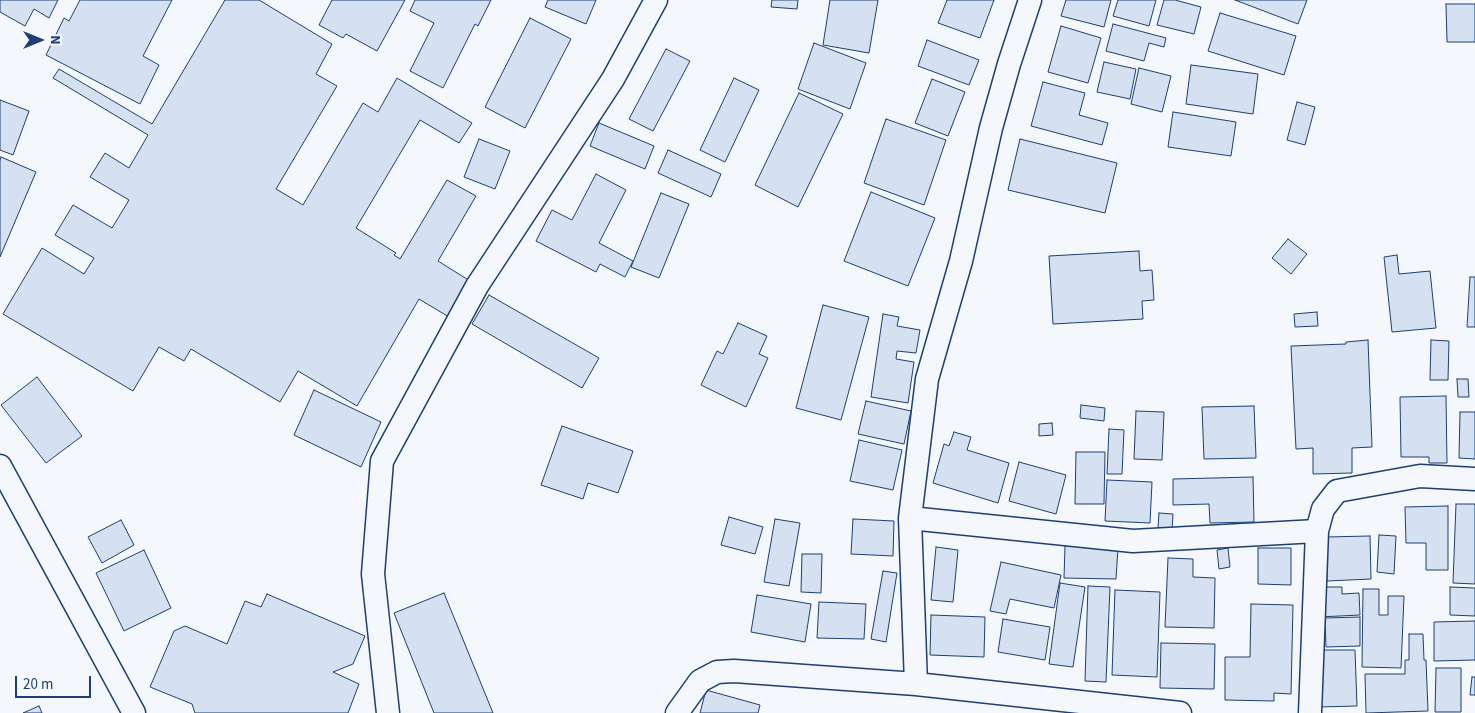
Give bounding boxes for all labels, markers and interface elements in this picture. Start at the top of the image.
north arrow [15,15,65,65]
text: N [45,35,65,45]
scale bar [18,666,94,698]
text: 20 m [23,674,53,695]

